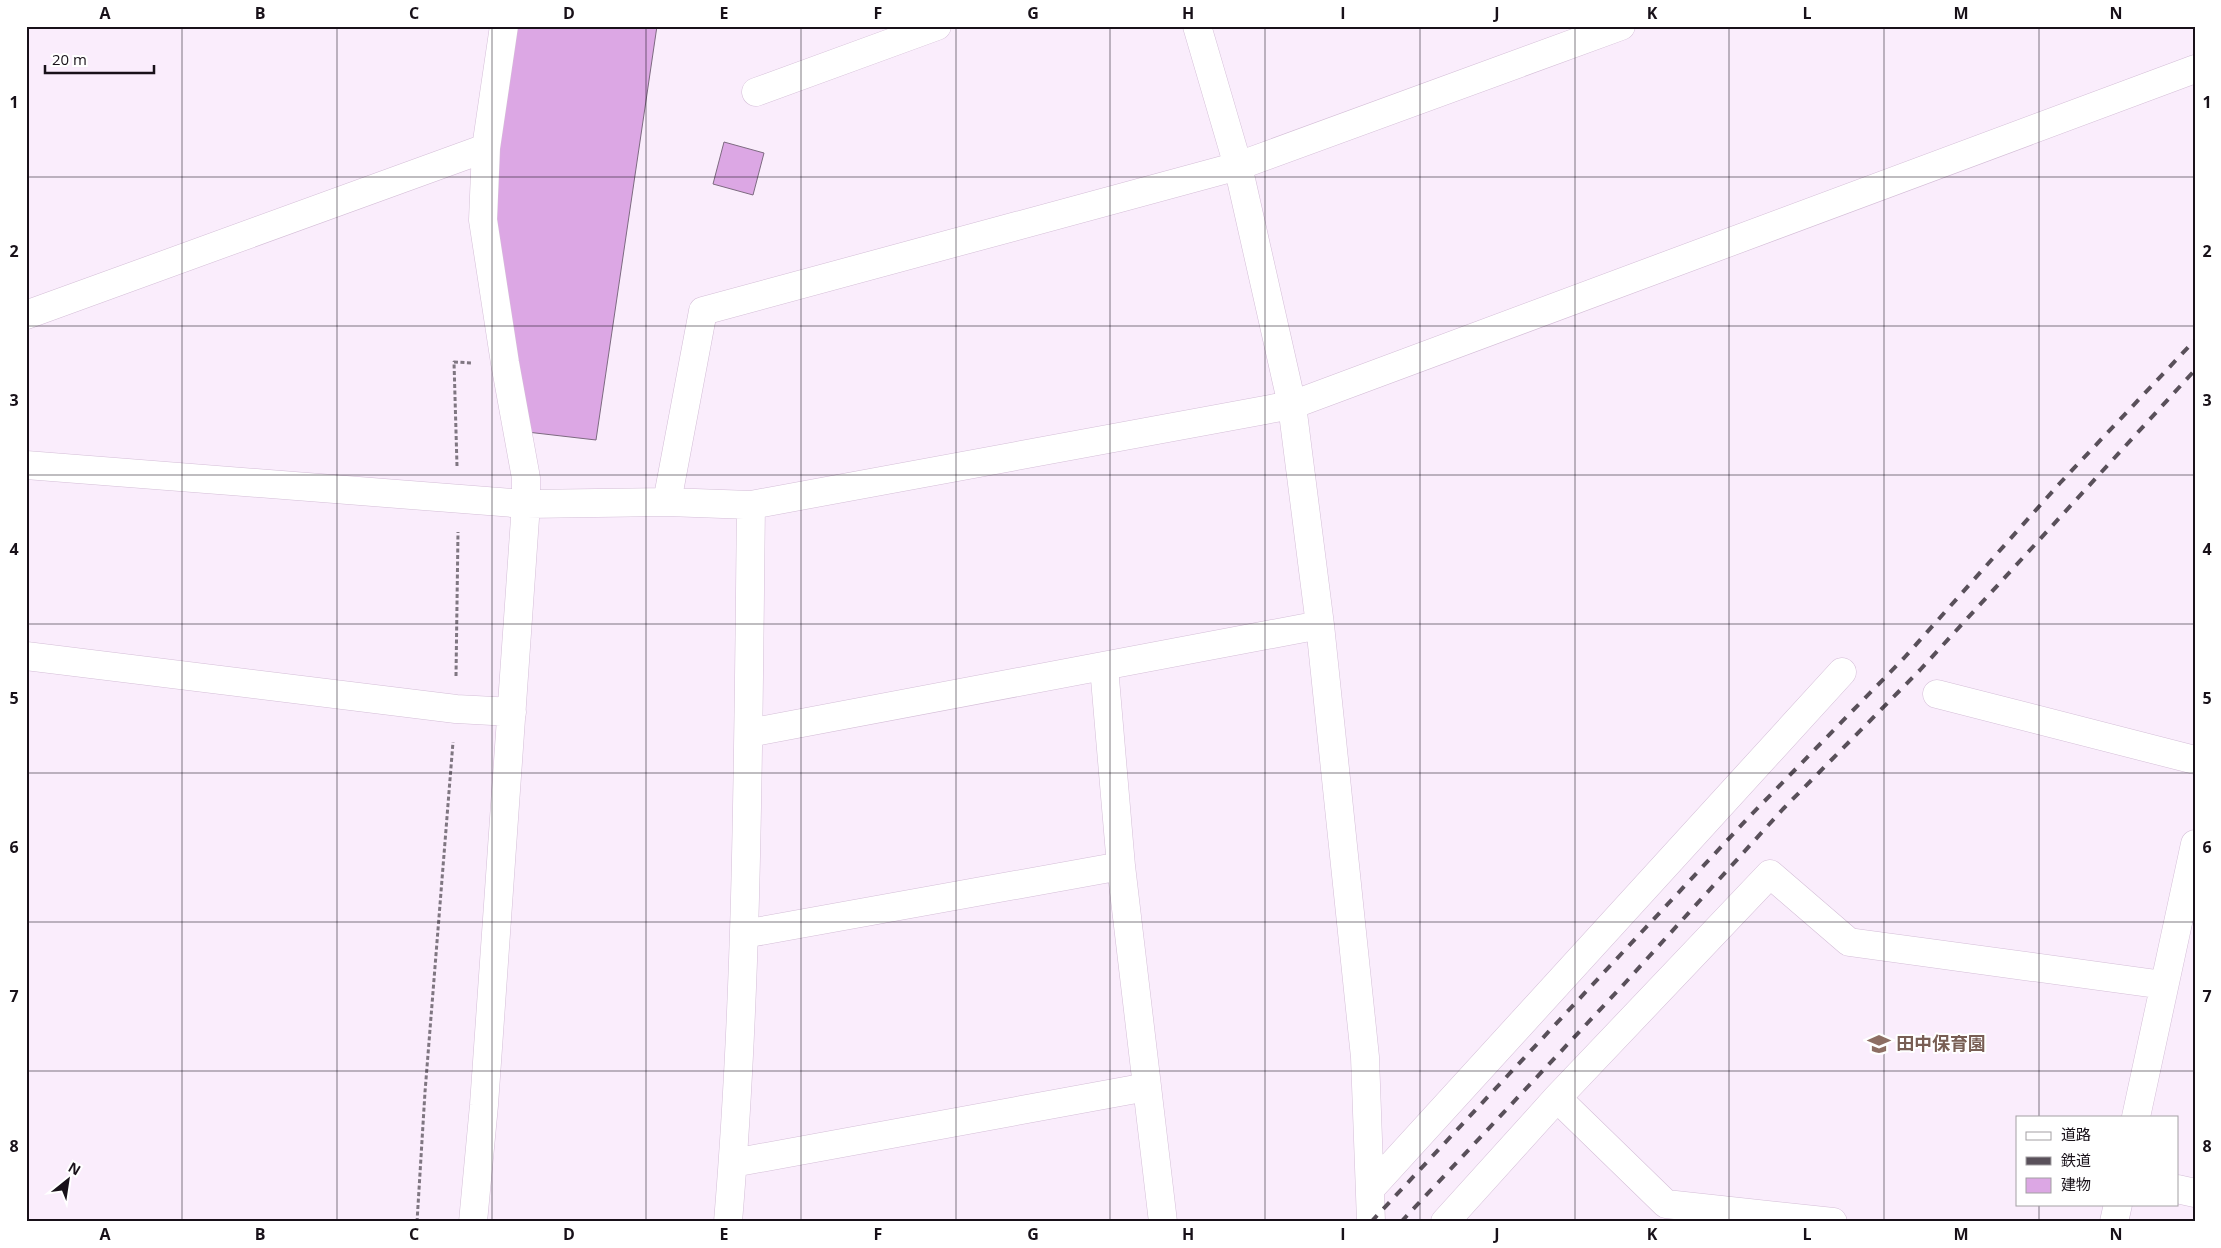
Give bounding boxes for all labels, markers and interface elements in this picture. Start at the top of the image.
text: A [99,2,111,24]
text: B [255,2,265,24]
text: C [409,2,419,24]
text: D [563,2,575,24]
text: E [720,2,729,24]
text: F [874,2,882,24]
text: G [1027,2,1039,24]
text: H [1182,2,1194,24]
text: I [1340,2,1346,24]
text: J [1492,2,1500,24]
text: K [1647,2,1658,24]
text: L [1802,2,1812,24]
text: M [1953,2,1969,24]
text: N [2109,2,2123,24]
scale bar [45,42,154,74]
text: 20 m [52,49,87,69]
text: 1 [9,91,19,113]
text: 1 [2202,91,2212,113]
text: 2 [9,240,19,262]
text: 2 [2202,240,2212,262]
text: 3 [9,389,19,411]
text: 3 [2202,389,2212,411]
text: 4 [9,538,19,560]
text: 4 [2202,538,2212,560]
text: 5 [9,687,19,709]
text: 5 [2202,687,2212,709]
text: 6 [9,836,19,858]
text: 6 [2202,836,2212,858]
text: 7 [9,985,19,1007]
text: 7 [2202,985,2212,1007]
school or university icon: 田中保育園 [1866,1031,1892,1057]
place label: 田中保育園 [1896,1031,1986,1055]
legend [2016,1116,2178,1206]
text: 道路 [2061,1124,2091,1144]
text: 8 [9,1135,19,1157]
text: 8 [2202,1135,2212,1157]
text: 鉄道 [2061,1150,2091,1170]
north arrow [42,1156,92,1206]
text: N [65,1157,84,1179]
text: 建物 [2061,1174,2091,1194]
text: A [99,1223,111,1245]
text: B [255,1223,265,1245]
text: C [409,1223,419,1245]
text: D [563,1223,575,1245]
text: E [720,1223,729,1245]
text: F [874,1223,882,1245]
text: G [1027,1223,1039,1245]
text: H [1182,1223,1194,1245]
text: I [1340,1223,1346,1245]
text: J [1492,1223,1500,1245]
text: K [1647,1223,1658,1245]
text: L [1802,1223,1812,1245]
text: M [1953,1223,1969,1245]
text: N [2109,1223,2123,1245]

